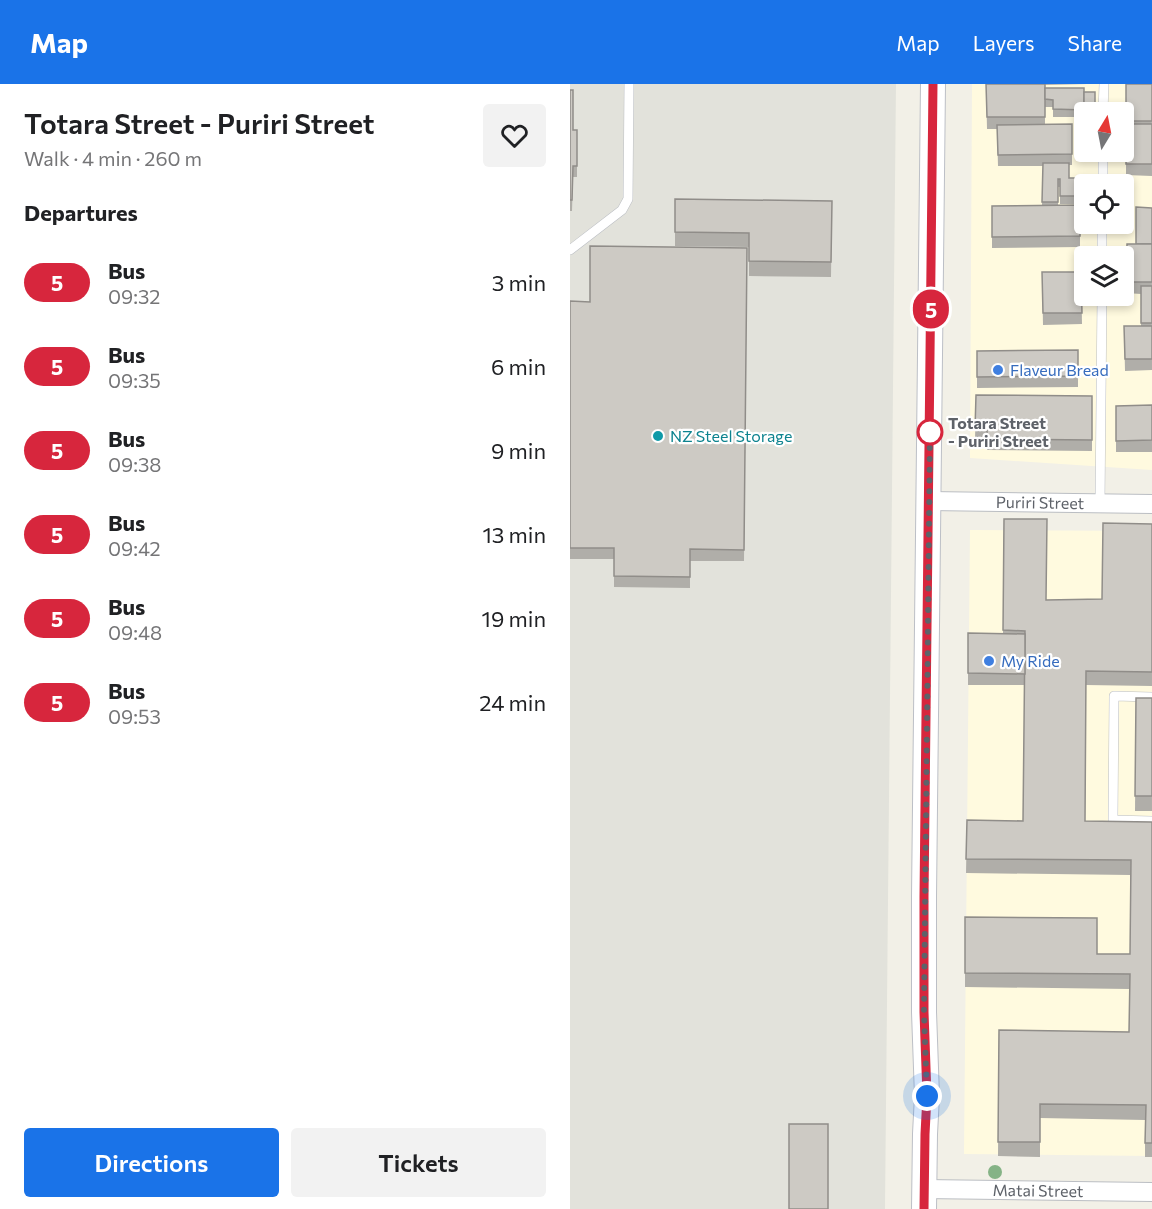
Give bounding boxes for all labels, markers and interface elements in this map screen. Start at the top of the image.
text: Map [30,25,88,59]
text: Map [896,30,940,55]
text: Layers [973,30,1035,55]
text: Share [1068,30,1122,55]
north arrow [1074,102,1134,162]
map controls [1074,102,1134,306]
button: heart [483,104,546,167]
text: Totara Street - Puriri Street [24,106,374,140]
text: Walk · 4 min · 260 m [24,146,202,170]
button: locate [1074,174,1134,234]
text: Departures [24,199,138,226]
button: layers [1074,246,1134,306]
text: Bus [108,257,145,284]
text: 3 min [492,269,546,296]
text: 5 [51,270,63,295]
text: 09:32 [108,284,160,308]
line badge: 5 [912,290,950,328]
text: 5 [925,297,937,322]
text: Bus [108,341,145,368]
text: 6 min [491,353,546,380]
text: 5 [51,354,63,379]
place label: Flaveur Bread [1010,360,1109,379]
marker: Flaveur Bread [991,363,1005,377]
text: 09:35 [108,368,161,392]
place label: Totara Street - Puriri Street [948,413,1049,450]
marker: Totara Street - Puriri Street [917,419,943,445]
text: Bus [108,425,145,452]
place label: NZ Steel Storage [670,426,792,445]
marker: NZ Steel Storage [651,429,665,443]
text: 9 min [491,437,546,464]
text: 5 [51,438,63,463]
text: 09:38 [108,452,161,476]
street label: Puriri Street [996,492,1085,512]
text: Bus [108,509,145,536]
text: 13 min [482,521,546,548]
text: 5 [51,522,63,547]
text: 09:42 [108,536,161,560]
text: Bus [108,593,145,620]
text: 19 min [482,605,546,632]
text: 5 [51,606,63,631]
text: 09:48 [108,620,162,644]
place label: My Ride [1001,651,1060,670]
marker: My Ride [982,654,996,668]
text: Bus [108,677,145,704]
text: 24 min [479,689,546,716]
text: 5 [51,690,63,715]
text: 09:53 [108,704,161,728]
your location [912,1081,942,1111]
button: Directions [24,1128,279,1197]
button: Tickets [291,1128,546,1197]
street label: Matai Street [992,1180,1084,1200]

